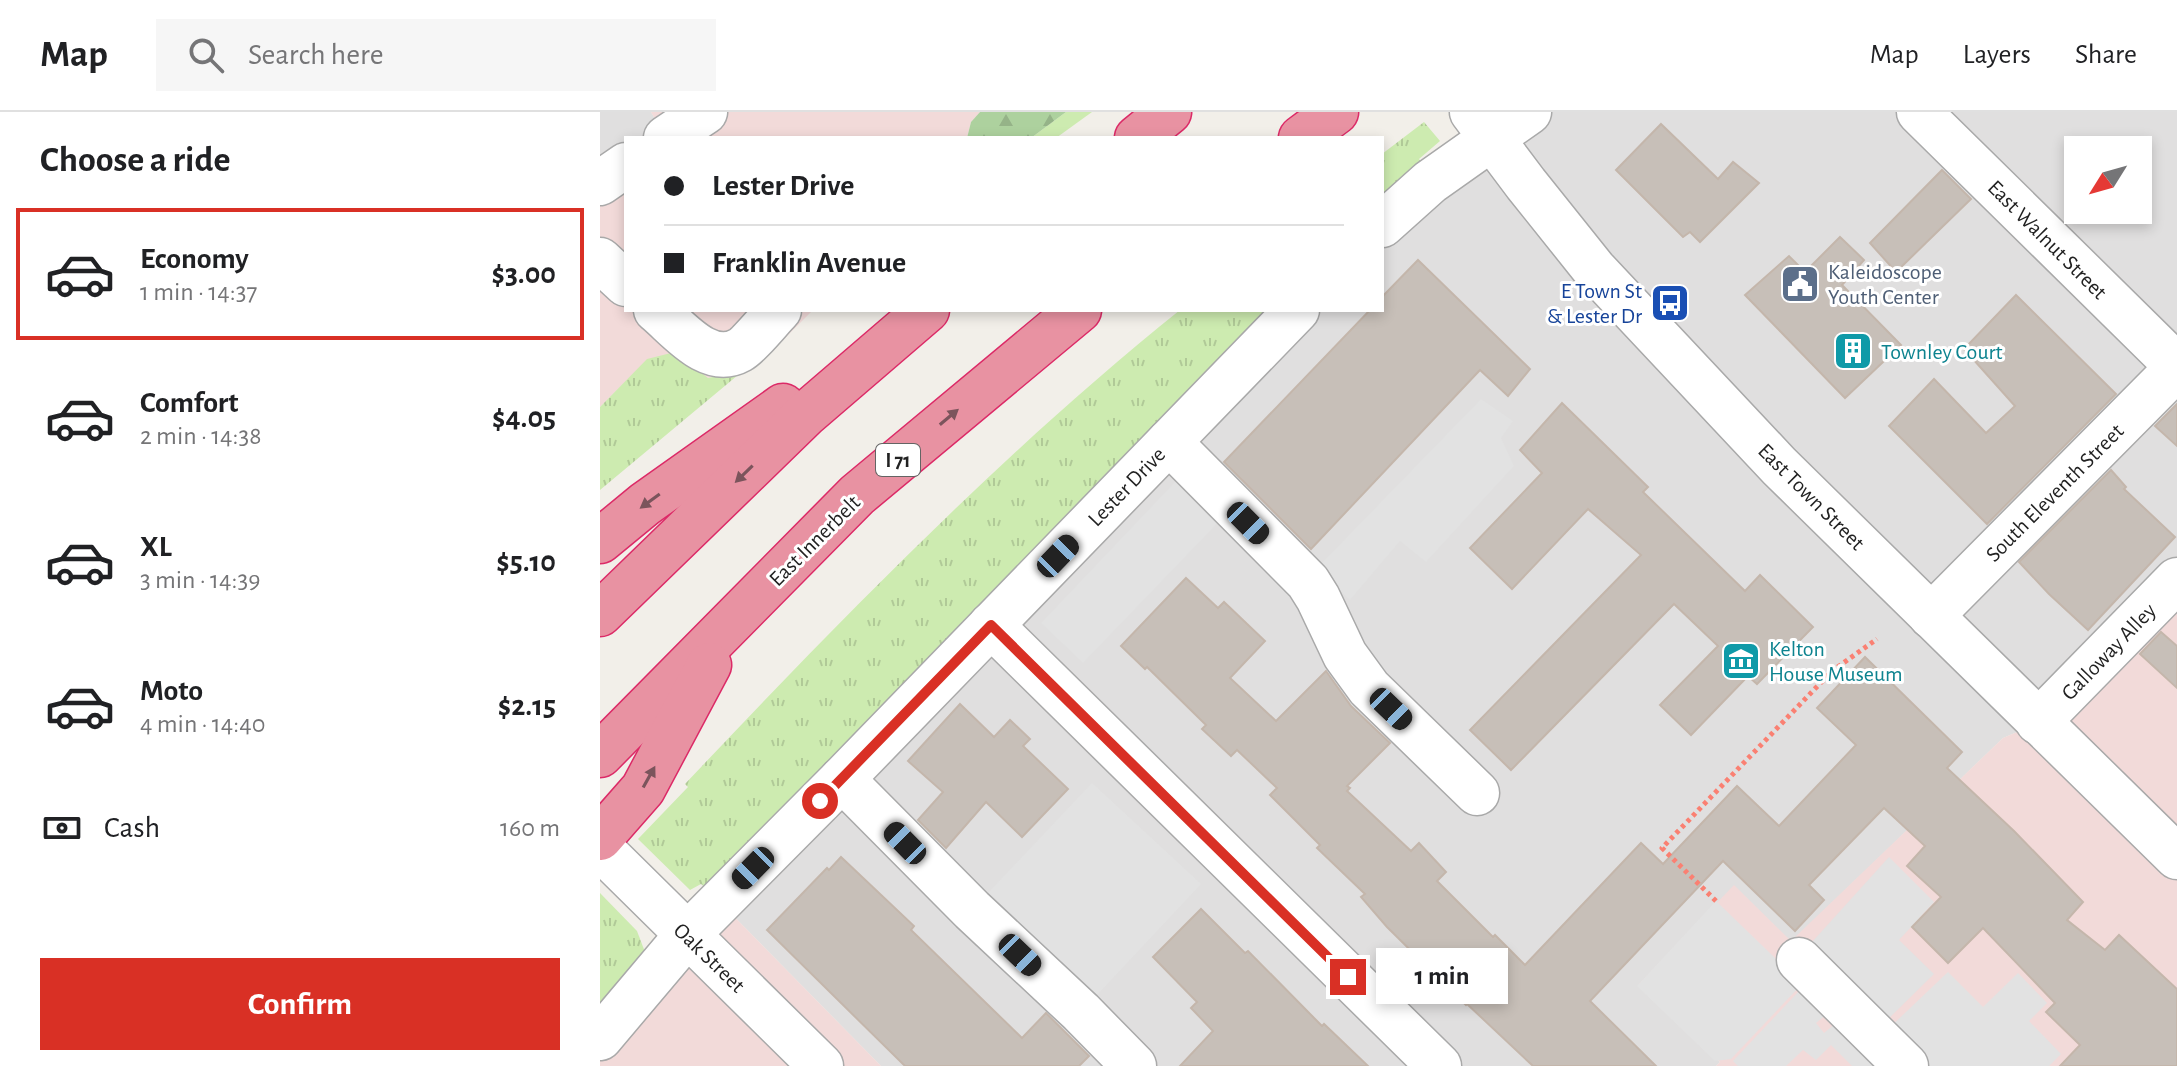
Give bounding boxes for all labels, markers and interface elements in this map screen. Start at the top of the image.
search box [156,19,716,91]
icon: search [184,33,228,77]
text: Map [40,36,108,74]
text: Search here [248,40,384,70]
text: Map [1870,41,1919,69]
text: Layers [1963,41,2031,69]
text: Share [2075,41,2137,69]
north arrow [2064,136,2152,224]
map controls [2064,136,2152,224]
text: Choose a ride [40,142,230,178]
text: Lester Drive [712,171,854,201]
street label: East Walnut Street [1984,176,2111,303]
icon: car [44,238,116,310]
text: Economy [140,244,249,274]
text: Franklin Avenue [712,248,906,278]
text: $3.00 [491,259,556,289]
place label: Kaleidoscope Youth Center [1828,261,1942,308]
public building icon: Kaleidoscope Youth Center [1779,263,1821,305]
text: 1 min · 14:37 [140,279,257,305]
place label: E Town St & Lester Dr [1547,280,1642,327]
bus stop icon: E Town St & Lester Dr [1649,282,1691,324]
building icon: Townley Court [1832,330,1874,372]
place label: Townley Court [1881,341,2003,363]
icon: car [44,382,116,454]
text: Comfort [140,388,239,418]
text: $4.05 [492,403,556,433]
one-way arrow [939,409,959,426]
street label: South Eleventh Street [1982,420,2128,566]
text: 2 min · 14:38 [140,423,262,449]
street label: East Town Street [1754,439,1869,554]
street label: Lester Drive [1084,443,1170,530]
road number: I 71 [876,444,920,476]
one-way arrow [735,465,754,483]
street label: East Innerbelt [765,491,864,590]
one-way arrow [639,493,661,509]
car [1223,498,1273,548]
icon: car [44,526,116,598]
car [1033,530,1083,582]
text: XL [140,532,172,562]
text: $5.10 [496,547,556,577]
text: 3 min · 14:39 [140,567,260,593]
street label: Galloway Alley [2057,599,2160,704]
place label: Kelton House Museum [1769,638,1903,685]
museum icon: Kelton House Museum [1720,640,1762,682]
icon: car [44,670,116,742]
text: Moto [140,676,203,706]
car [1365,684,1417,734]
text: $2.15 [498,691,556,721]
text: 4 min · 14:40 [140,711,265,737]
one-way arrow [642,766,655,789]
route start [802,783,838,819]
icon: cash [40,806,84,850]
text: Cash [104,813,160,843]
text: 160 m [500,815,560,841]
car [880,818,930,868]
car [728,843,778,893]
street label: Oak Street [669,919,749,997]
car [994,930,1046,980]
callout: 1 min [1376,949,1508,1005]
button: Confirm [40,958,560,1050]
route end [1330,959,1366,995]
text: 1 min [1415,963,1469,989]

